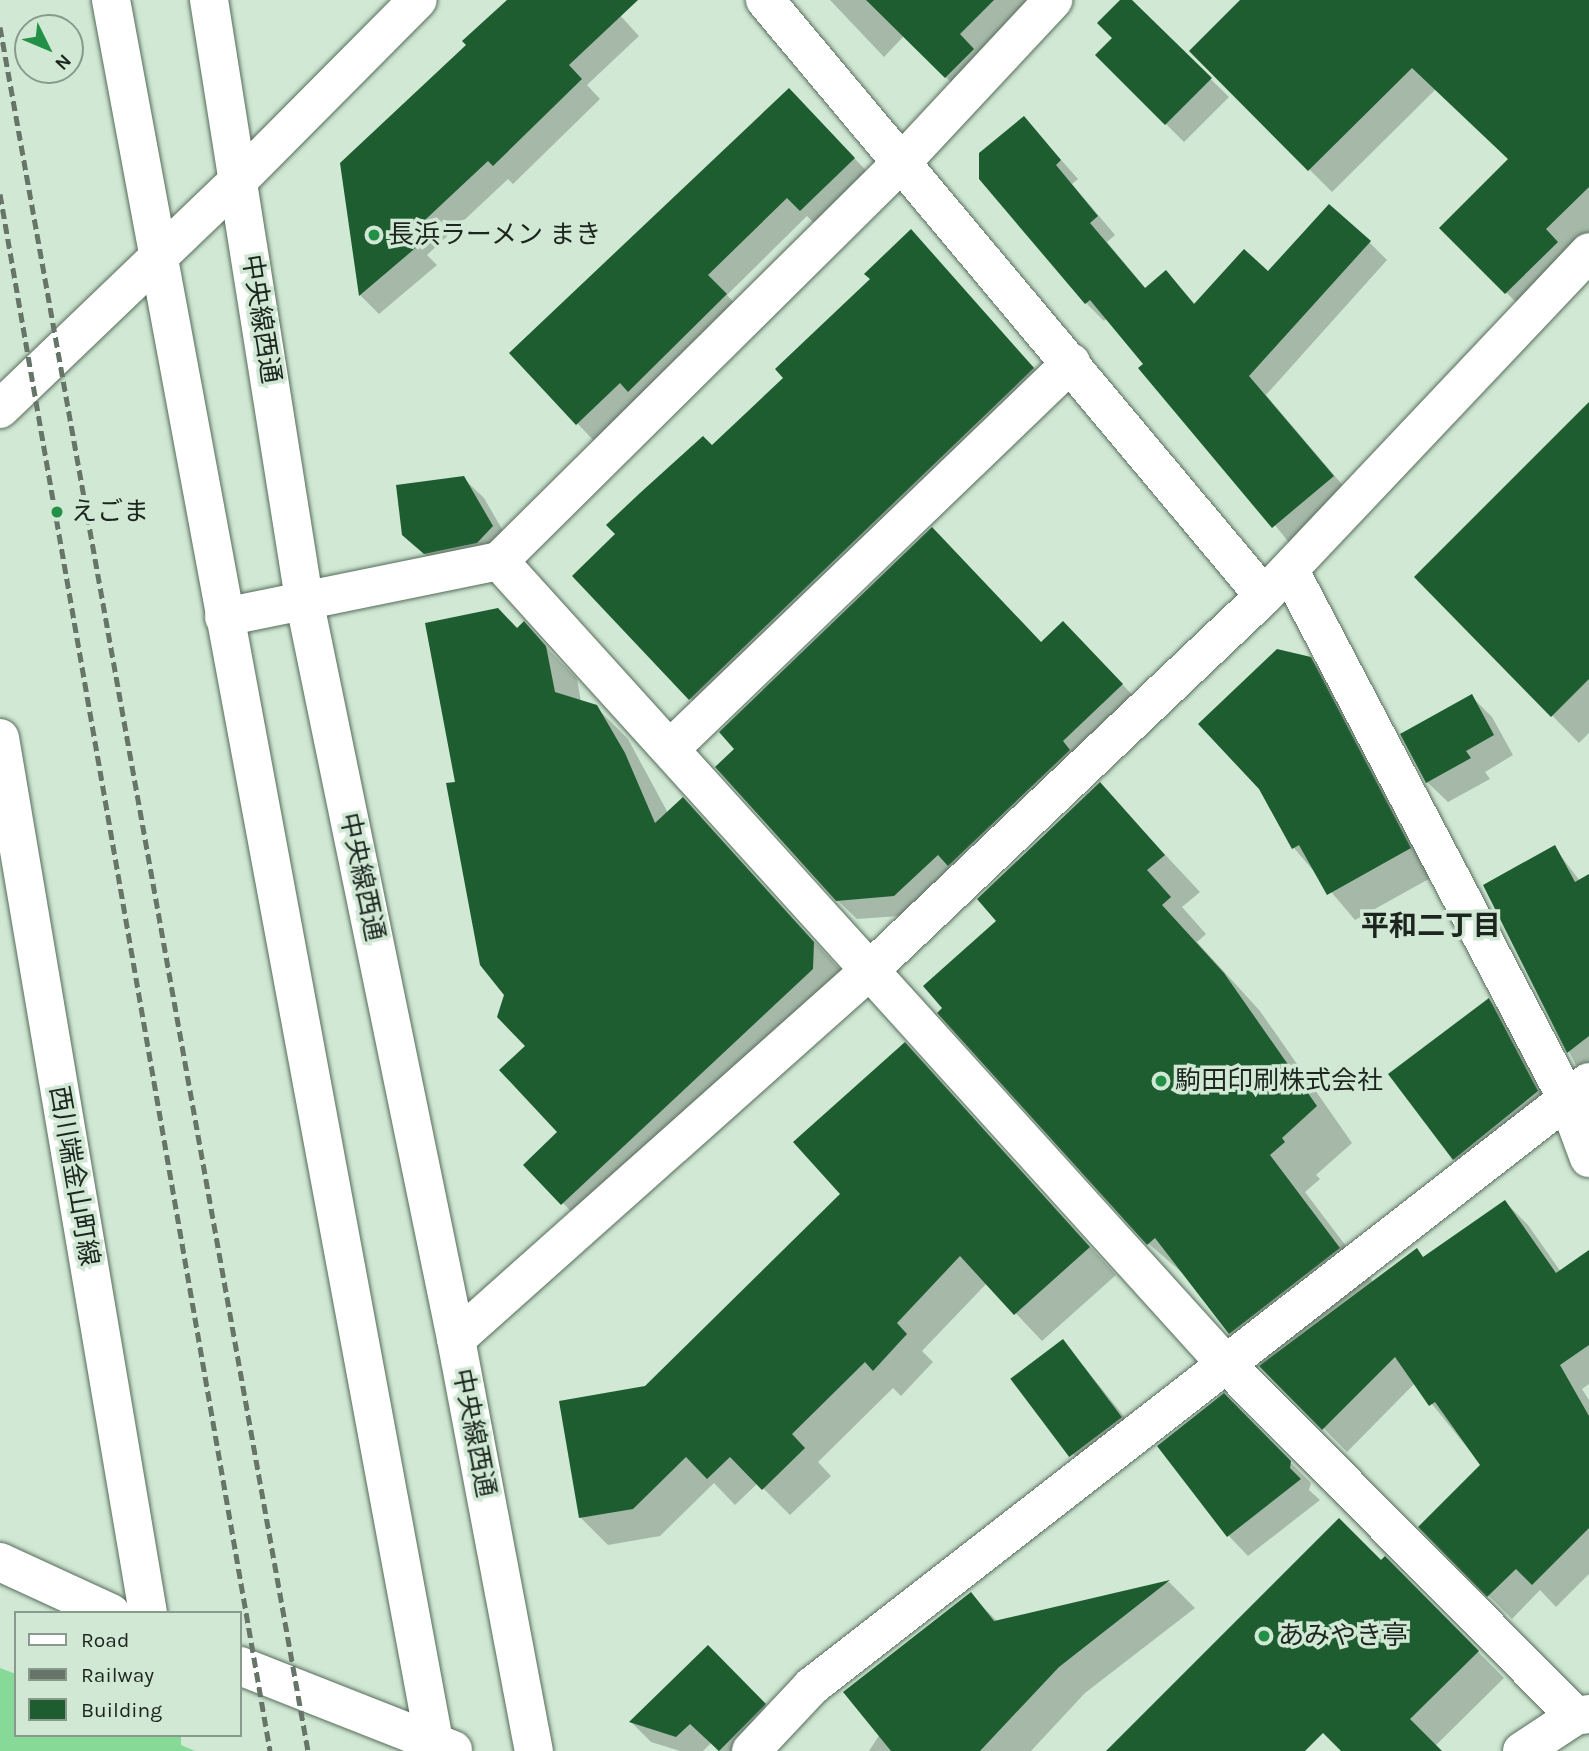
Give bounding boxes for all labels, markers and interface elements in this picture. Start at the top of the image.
north arrow [14,14,84,84]
text: N [50,49,76,74]
place label: 長浜ラーメン まき [388,219,602,251]
marker: 長浜ラーメン まき [366,227,382,243]
street label: 中央線西通 [235,252,287,386]
place label: えごま [71,496,149,528]
marker: えごま [49,504,65,520]
street label: 中央線西通 [333,810,391,944]
district label: 平和二丁目 [1361,909,1501,943]
place label: 駒田印刷株式会社 [1175,1065,1383,1097]
marker: 駒田印刷株式会社 [1153,1073,1169,1089]
street label: 西川端金山町線 [43,1084,105,1268]
street label: 中央線西通 [446,1366,502,1500]
legend [14,1611,242,1737]
place label: あみやき亭 [1278,1620,1408,1652]
text: Road [81,1628,129,1652]
marker: あみやき亭 [1256,1628,1272,1644]
text: Railway [81,1663,154,1687]
text: Building [81,1698,162,1722]

